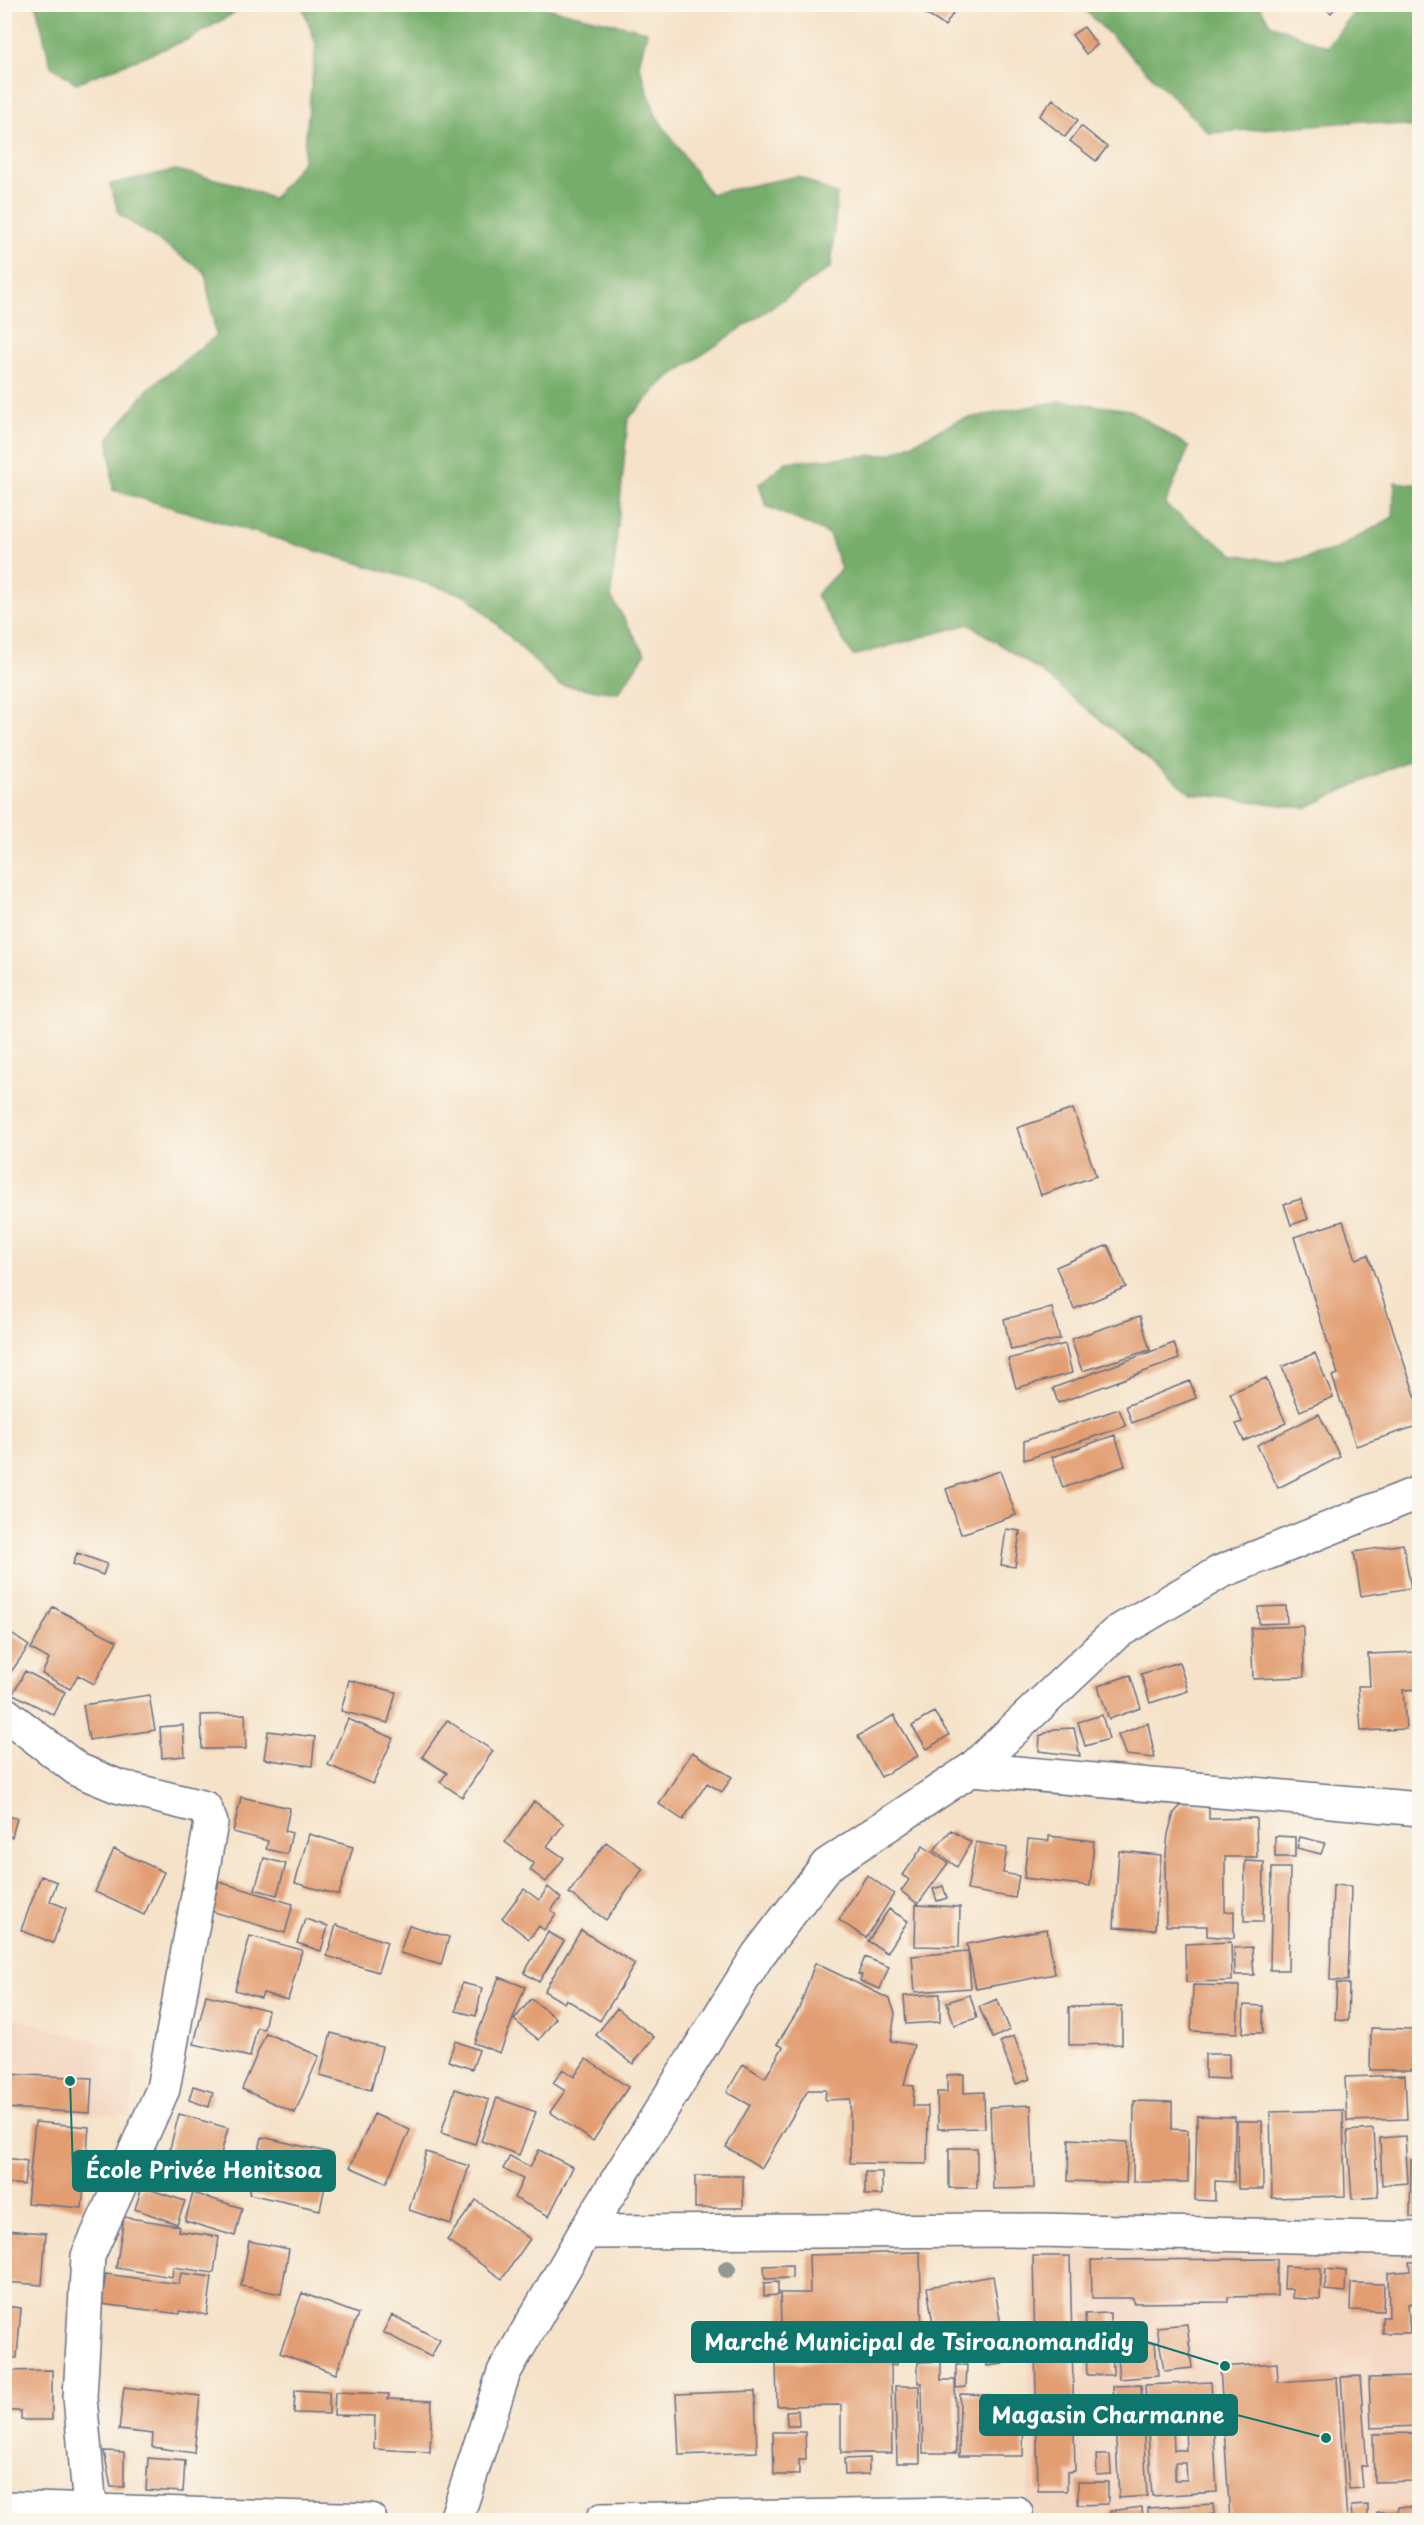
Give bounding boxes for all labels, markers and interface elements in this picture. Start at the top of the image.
callout: École Privée Henitsoa [73,2151,335,2191]
text: École Privée Henitsoa [86,2152,322,2185]
callout: Marché Municipal de Tsiroanomandidy [692,2322,1147,2362]
text: Marché Municipal de Tsiroanomandidy [704,2324,1134,2357]
callout: Magasin Charmanne [980,2395,1237,2435]
text: Magasin Charmanne [992,2397,1224,2430]

